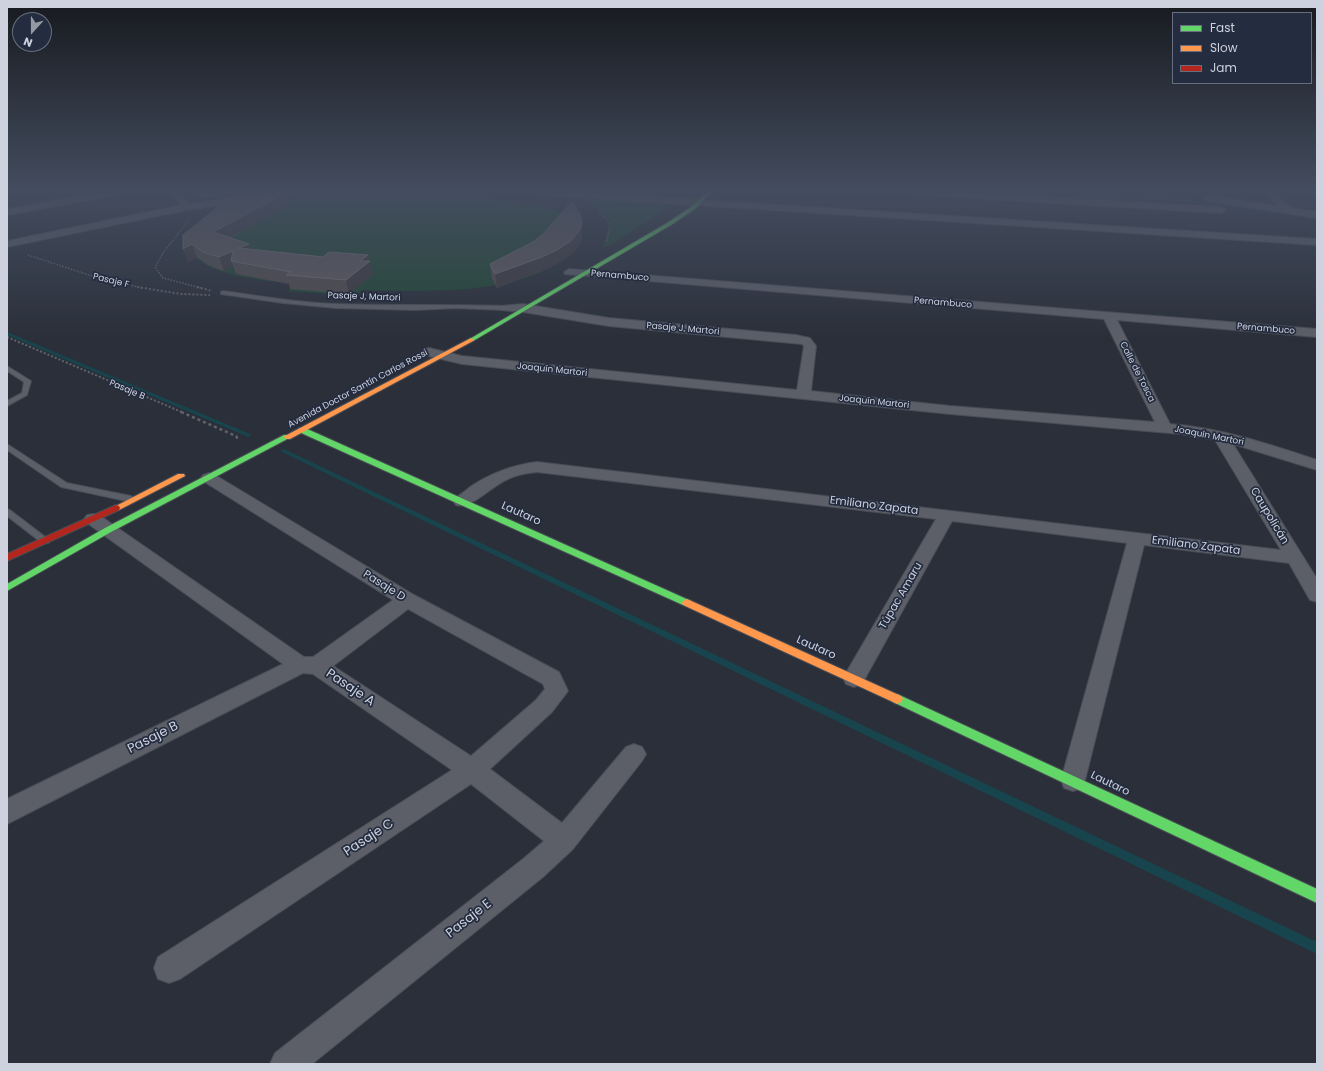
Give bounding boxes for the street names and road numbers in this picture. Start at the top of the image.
street label: Pernambuco [590,268,650,284]
street label: Pasaje F [92,271,130,291]
street label: Pasaje J, Martori [327,290,401,304]
street label: Pernambuco [913,295,973,311]
street label: Pasaje J. Martori [646,320,720,338]
street label: Pernambuco [1236,321,1296,337]
street label: Calle de Tosca [1117,340,1157,404]
street label: Avenida Doctor Santín Carlos Rossi [286,347,430,431]
street label: Joaquín Martori [516,361,588,379]
street label: Pasaje B [107,378,147,402]
street label: Joaquín Martori [838,393,910,411]
street label: Joaquín Martori [1173,424,1245,448]
street label: Caupolicán [1247,485,1291,547]
street label: Emiliano Zapata [829,494,919,518]
street label: Lautaro [499,499,543,529]
street label: Emiliano Zapata [1151,534,1241,558]
street label: Túpac Amaru [877,560,925,632]
street label: Pasaje D [360,568,408,604]
street label: Lautaro [794,633,838,663]
street label: Pasaje A [323,666,377,710]
street label: Pasaje B [125,719,181,757]
street label: Lautaro [1088,769,1132,799]
street label: Pasaje C [341,816,397,860]
street label: Pasaje E [443,896,495,942]

